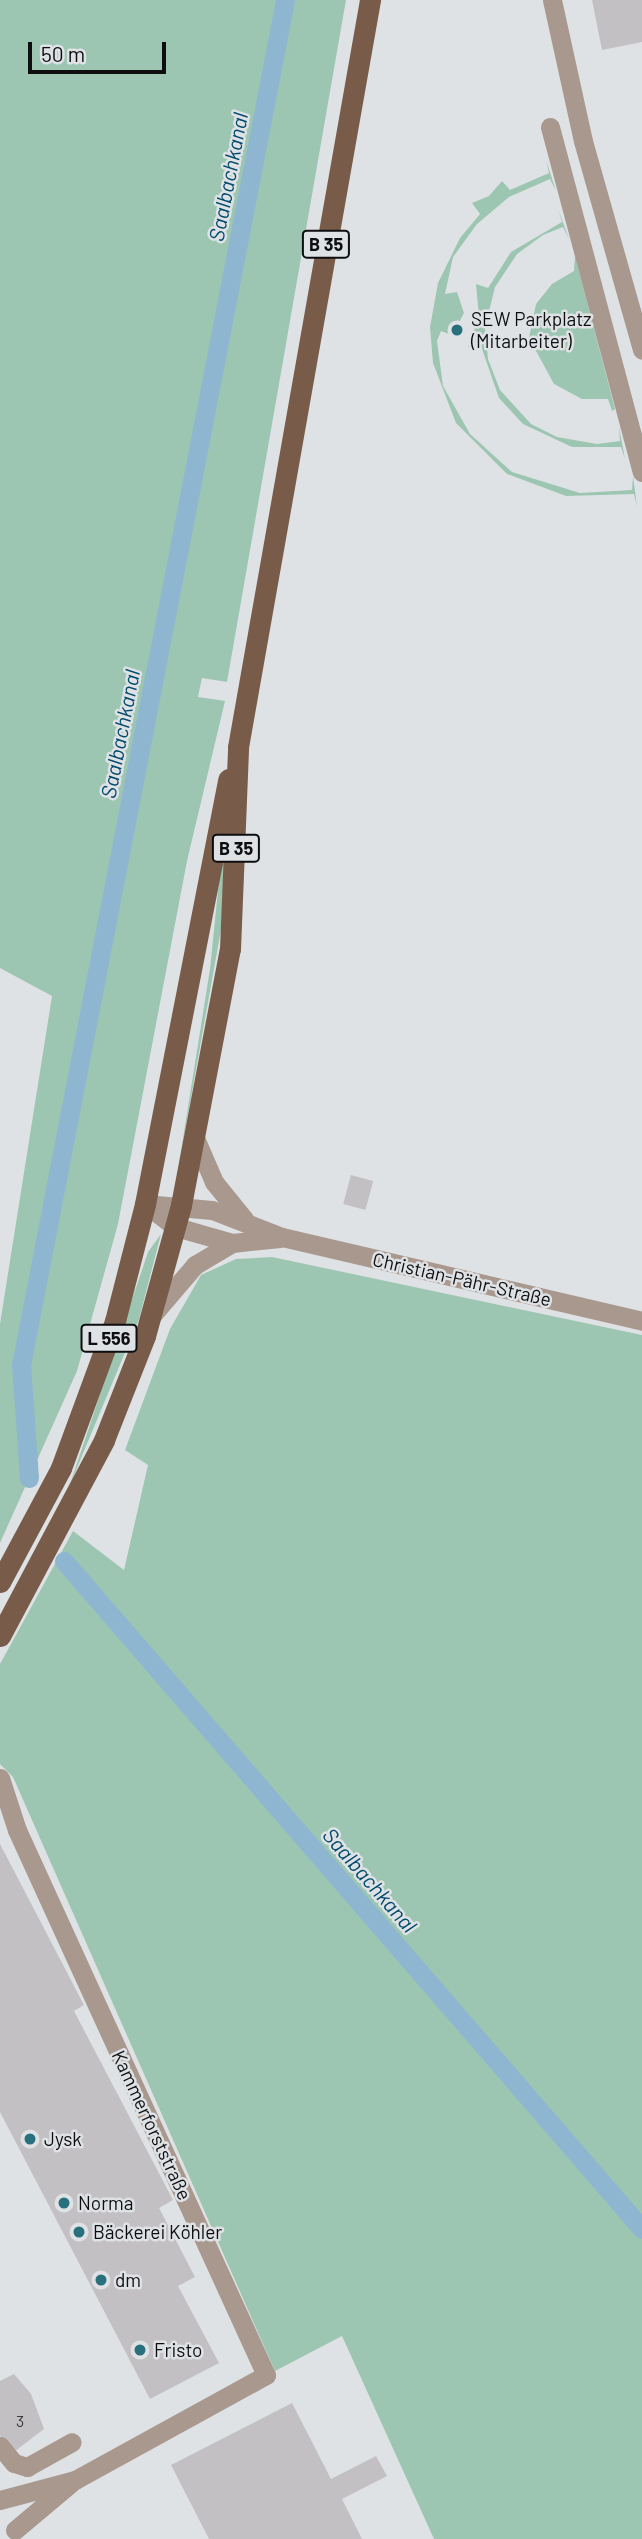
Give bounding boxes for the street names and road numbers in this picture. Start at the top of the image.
road number: B 35 [302,230,350,258]
road number: B 35 [212,834,260,862]
street label: Christian-Pähr-Straße [371,1247,553,1311]
road number: L 556 [79,1324,139,1352]
street label: Kammerforststraße [107,2047,197,2203]

